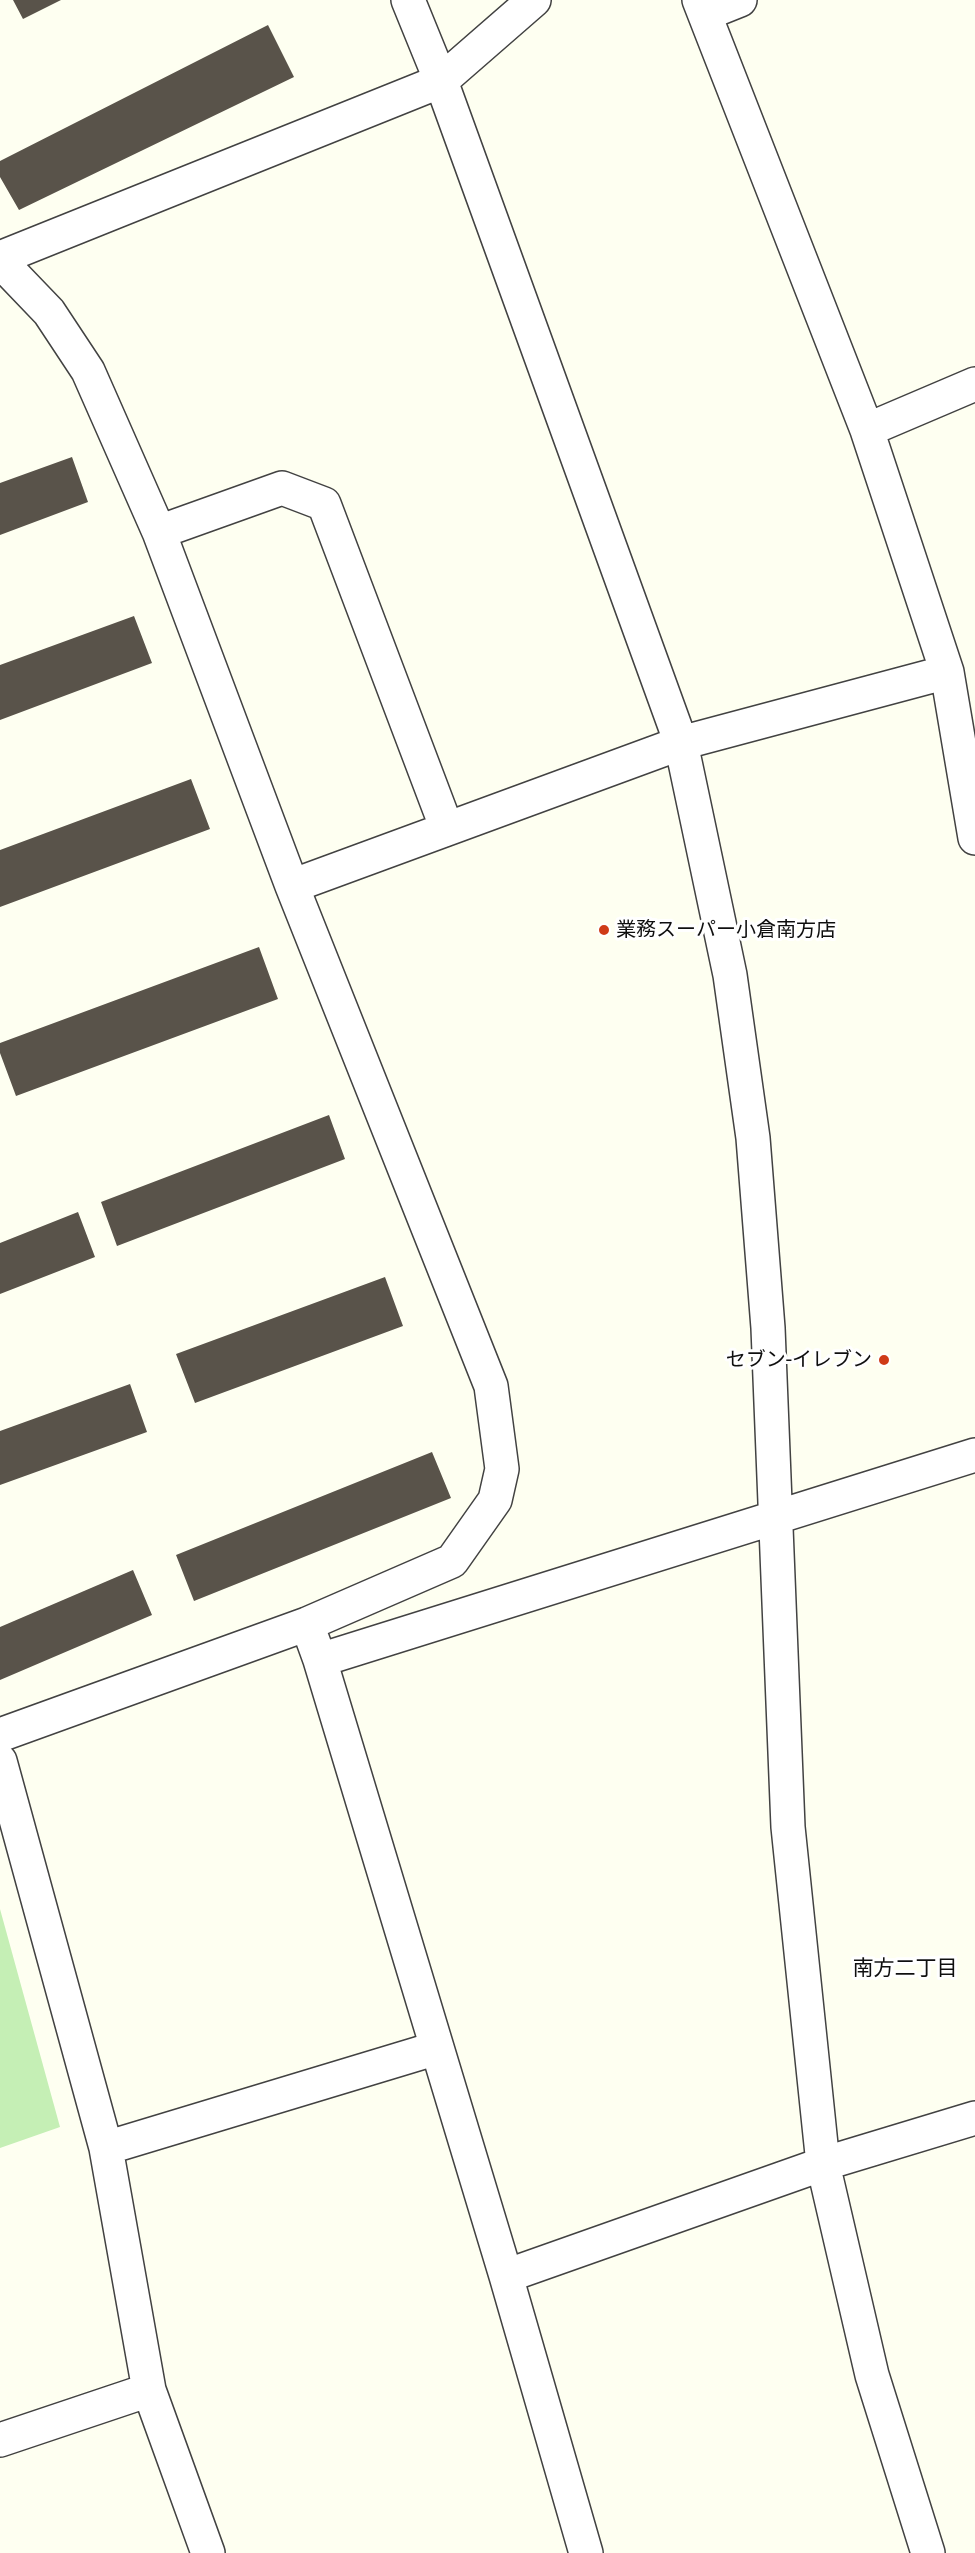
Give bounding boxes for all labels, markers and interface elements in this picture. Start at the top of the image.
place label: 業務スーパー小倉南方店 [616,918,836,942]
marker: 業務スーパー小倉南方店 [597,923,611,937]
place label: セブン-イレブン [726,1348,872,1372]
marker: セブン-イレブン [877,1353,891,1367]
district label: 南方二丁目 [853,1956,957,1982]

